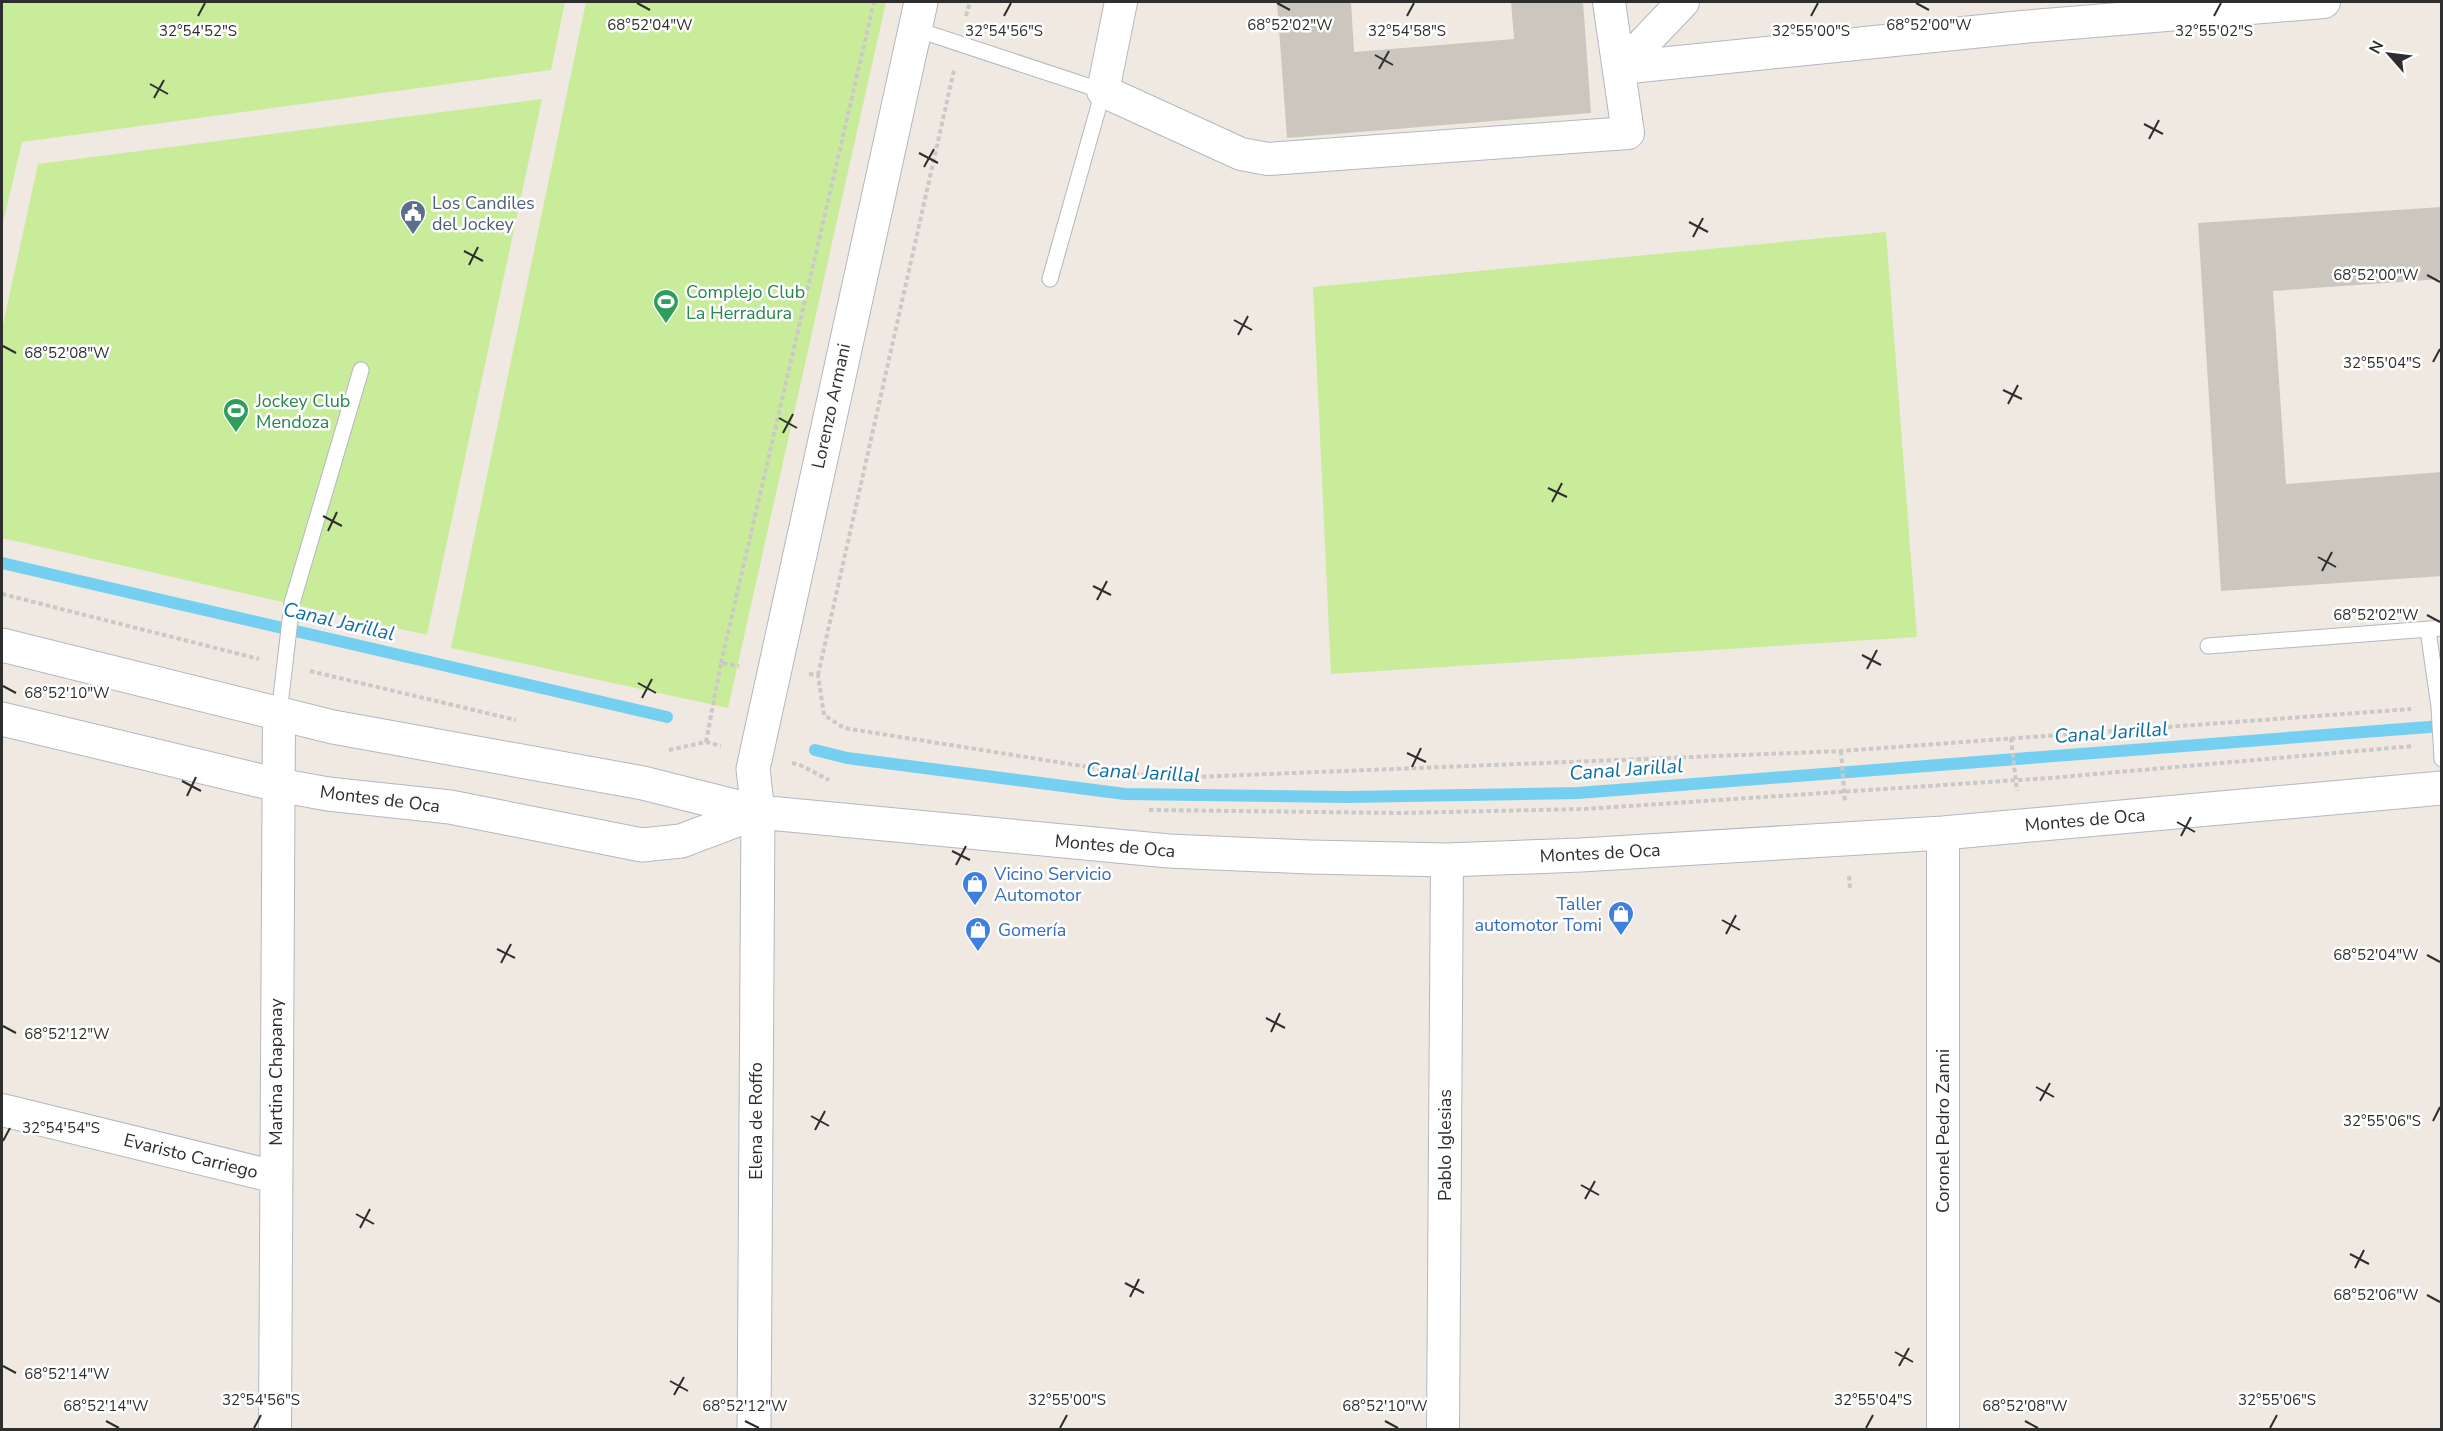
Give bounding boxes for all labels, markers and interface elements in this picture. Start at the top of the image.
text: 68°52'04"W [607,15,693,35]
text: 68°52'02"W [1247,15,1333,35]
text: 68°52'00"W [1886,15,1972,35]
text: 32°54'52"S [159,21,237,41]
text: 32°54'56"S [965,21,1043,41]
text: 32°54'58"S [1368,21,1446,41]
text: 32°55'00"S [1772,21,1850,41]
text: 32°55'02"S [2175,21,2253,41]
north arrow [2359,24,2419,84]
text: N [2364,37,2389,58]
place label: Los Candiles del Jockey [432,191,535,236]
public building icon: Los Candiles del Jockey [398,198,428,236]
text: 68°52'00"W [2333,265,2419,285]
place label: Complejo Club La Herradura [686,280,805,325]
sports icon: Complejo Club La Herradura [651,287,681,325]
street label: Lorenzo Armani [806,341,856,471]
text: 68°52'08"W [24,343,110,363]
text: 32°55'04"S [2343,353,2421,373]
place label: Jockey Club Mendoza [255,389,350,434]
sports icon: Jockey Club Mendoza [221,396,251,434]
water label: Canal Jarillal [280,596,398,647]
text: 68°52'02"W [2333,605,2419,625]
text: 68°52'10"W [24,683,110,703]
water label: Canal Jarillal [2053,715,2169,750]
water label: Canal Jarillal [1568,752,1684,787]
water label: Canal Jarillal [1085,756,1201,789]
street label: Montes de Oca [318,780,442,818]
street label: Montes de Oca [2024,803,2146,837]
street label: Montes de Oca [1054,829,1176,863]
street label: Montes de Oca [1539,838,1661,868]
place label: Vicino Servicio Automotor [993,862,1112,907]
shop icon: Vicino Servicio Automotor [960,869,990,907]
place label: Taller automotor Tomi [1474,892,1603,937]
shop icon: Taller automotor Tomi [1606,899,1636,937]
shop icon: Gomería [963,915,993,953]
place label: Gomería [998,918,1066,942]
text: 68°52'04"W [2333,945,2419,965]
street label: Martina Chapanay [264,997,288,1146]
text: 68°52'12"W [24,1024,110,1044]
street label: Coronel Pedro Zanni [1931,1049,1955,1213]
street label: Elena de Roffo [744,1062,768,1180]
street label: Pablo Iglesias [1433,1089,1457,1201]
text: 32°55'06"S [2343,1111,2421,1131]
text: 32°54'54"S [22,1118,100,1138]
street label: Evaristo Carriego [121,1128,261,1184]
text: 68°52'06"W [2333,1285,2419,1305]
text: 68°52'14"W [24,1364,110,1384]
text: 32°54'56"S [222,1390,300,1410]
text: 32°55'00"S [1028,1390,1106,1410]
text: 32°55'04"S [1834,1390,1912,1410]
text: 32°55'06"S [2238,1390,2316,1410]
text: 68°52'14"W [63,1396,149,1416]
text: 68°52'12"W [702,1396,788,1416]
text: 68°52'10"W [1342,1396,1428,1416]
text: 68°52'08"W [1982,1396,2068,1416]

